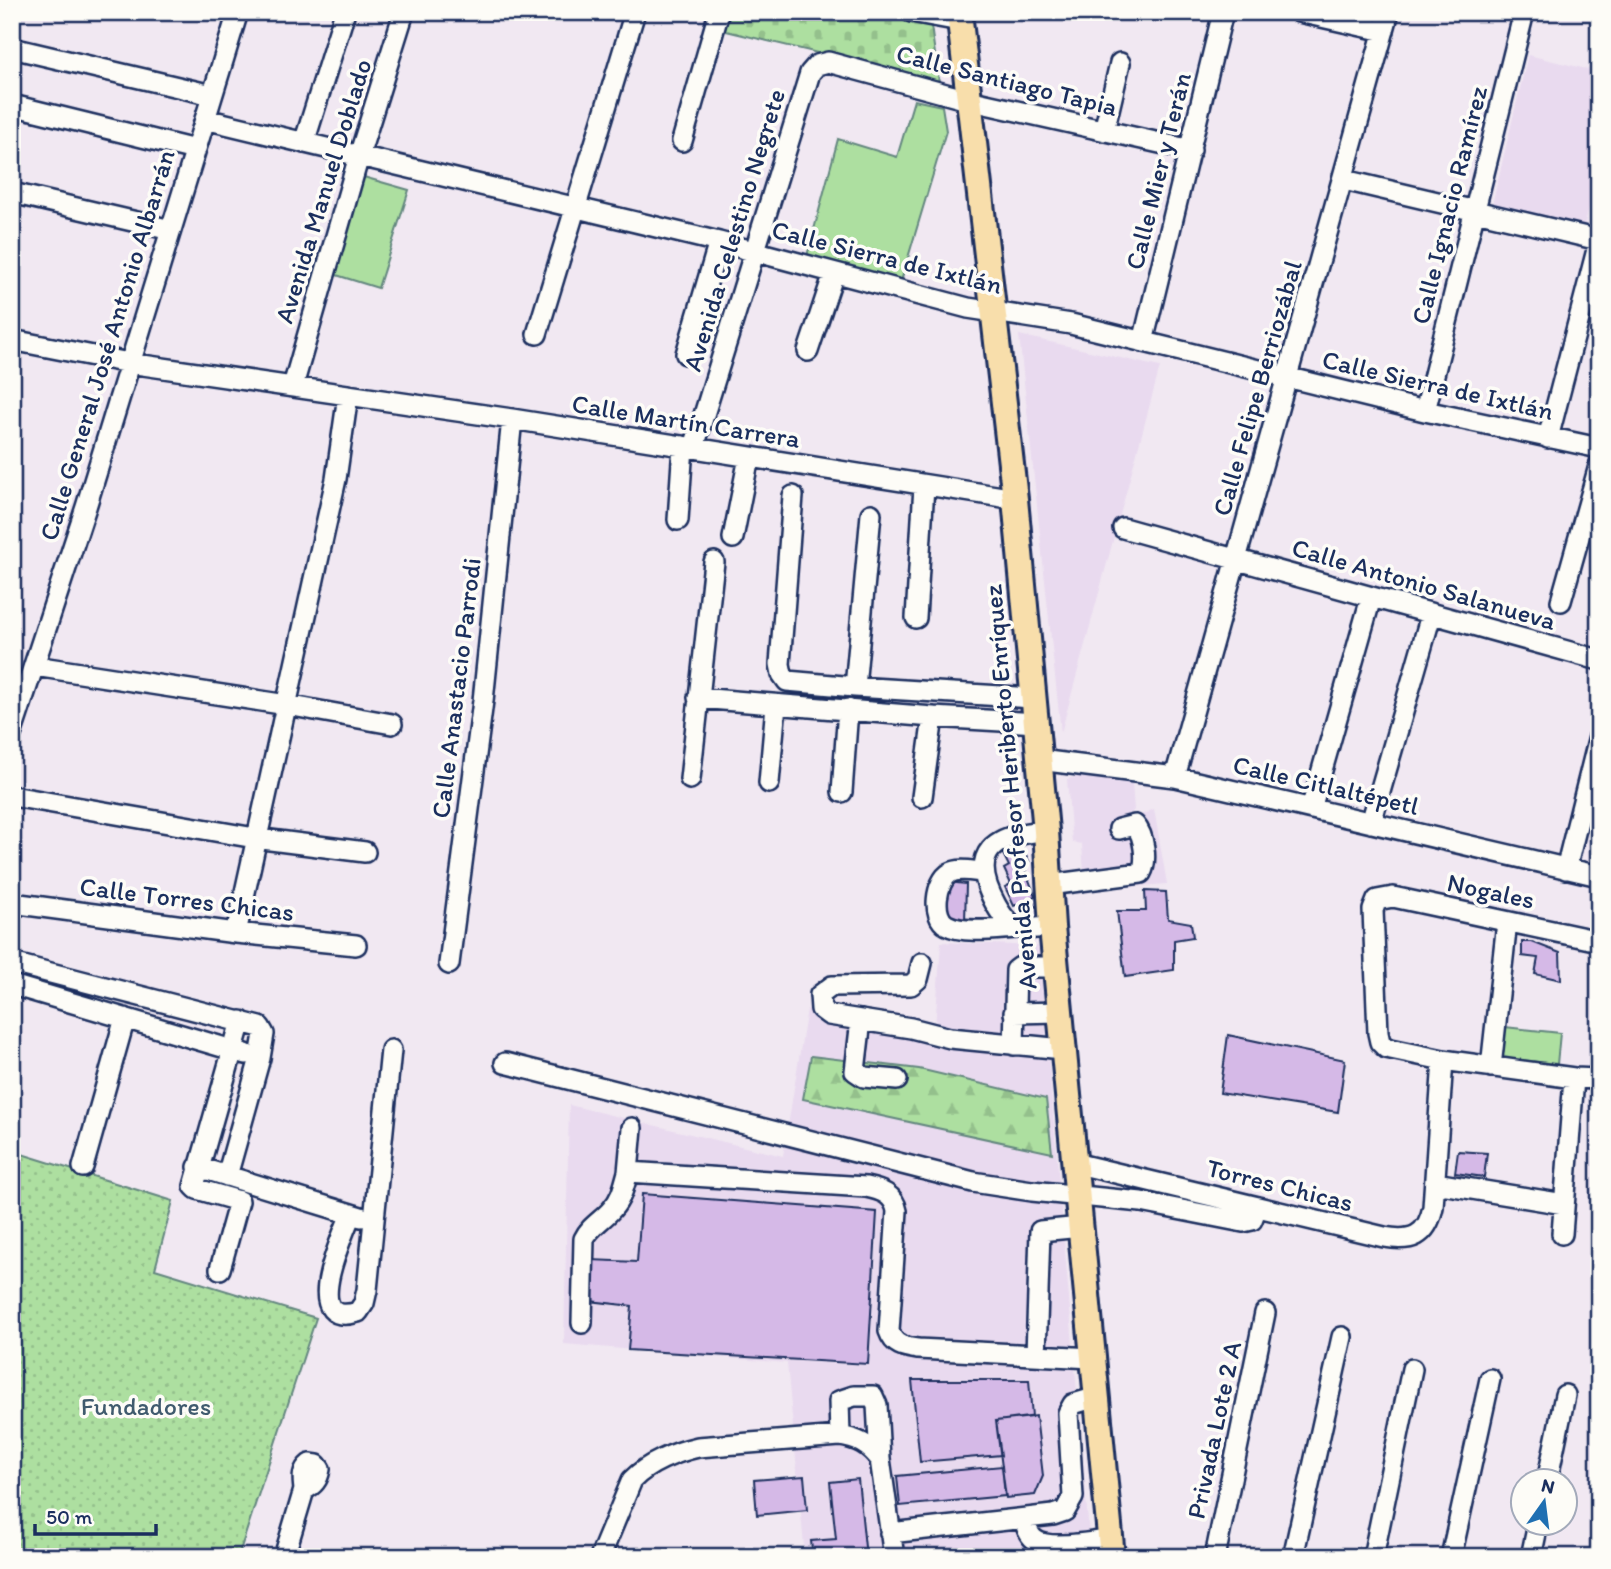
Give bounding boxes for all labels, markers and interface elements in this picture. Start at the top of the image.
street label: Calle Santiago Tapia [893,37,1121,123]
street label: Avenida Manuel Doblado [268,55,378,327]
street label: Calle Mier y Terán [1118,69,1198,273]
street label: Calle Ignacio Ramírez [1404,82,1494,327]
street label: Avenida Celestino Negrete [676,85,792,375]
street label: Calle General José Antonio Albarrán [32,146,182,544]
street label: Calle Sierra de Ixtlán [768,213,1006,301]
street label: Calle Felipe Berriozábal [1205,256,1309,520]
street label: Calle Sierra de Ixtlán [1319,343,1557,427]
street label: Calle Martín Carrera [570,387,803,455]
street label: Calle Antonio Salanueva [1288,531,1560,637]
street label: Calle Anastacio Parrodi [424,556,488,820]
street label: Avenida Profesor Heriberto Enríquez [976,583,1044,991]
street label: Calle Citlaltépetl [1230,748,1422,822]
street label: Nogales [1444,866,1538,916]
street label: Calle Torres Chicas [78,870,296,928]
street label: Torres Chicas [1203,1151,1357,1219]
street label: Privada Lote 2 A [1180,1338,1248,1522]
park label: Fundadores [81,1390,211,1422]
north arrow [1510,1468,1580,1538]
text: N [1539,1473,1557,1499]
scale bar [35,1492,156,1536]
text: 50 m [46,1504,93,1529]

